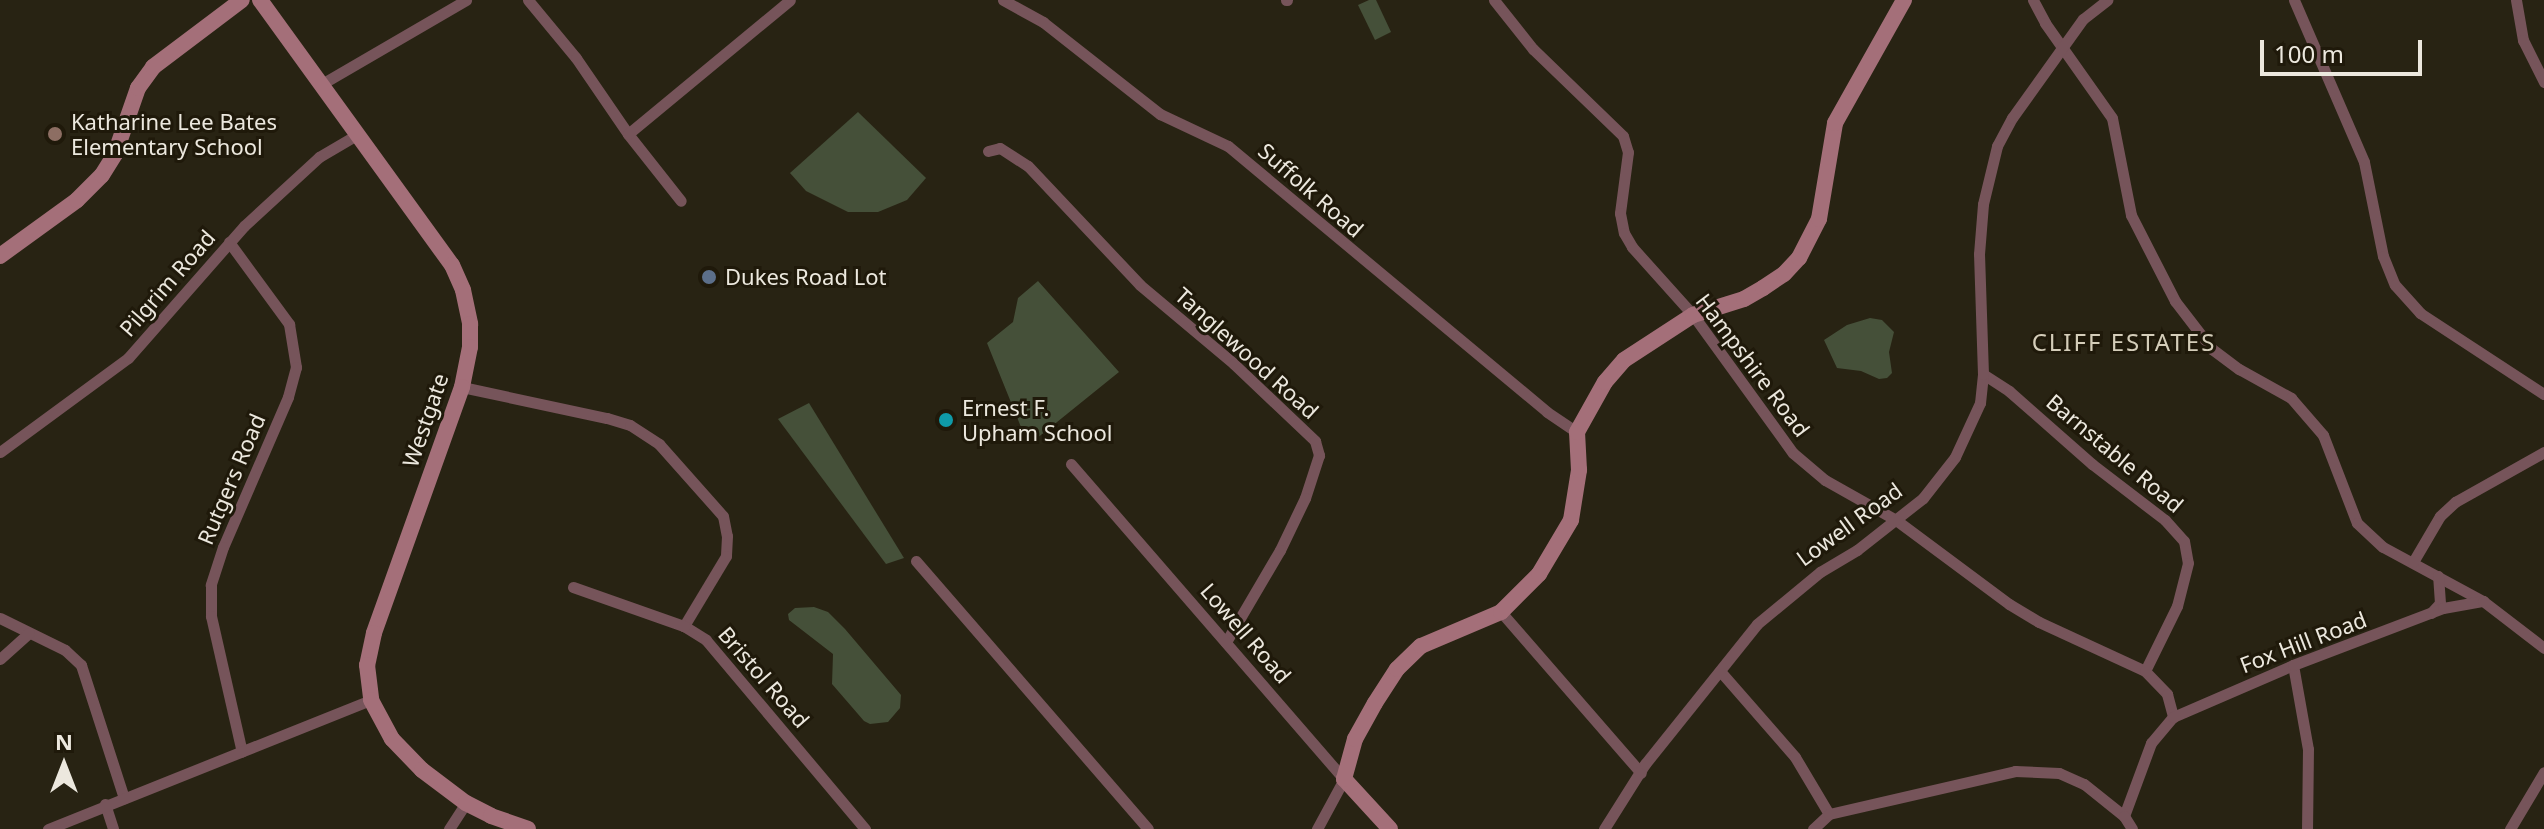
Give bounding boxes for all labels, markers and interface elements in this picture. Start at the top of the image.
scale bar [2264,24,2426,74]
text: 100 m [2274,37,2344,70]
place label: Katharine Lee Bates Elementary School [71,108,277,160]
marker: Katharine Lee Bates Elementary School [46,125,64,143]
street label: Suffolk Road [1253,137,1369,243]
street label: Pilgrim Road [114,224,220,342]
place label: Dukes Road Lot [725,264,886,290]
marker: Dukes Road Lot [700,268,718,286]
street label: Tanglewood Road [1170,282,1324,424]
street label: Hampshire Road [1691,288,1815,442]
district label: CLIFF ESTATES [2032,328,2216,356]
street label: Westgate [397,370,453,470]
street label: Barnstable Road [2041,388,2189,518]
place label: Ernest F. Upham School [962,394,1112,446]
street label: Rutgers Road [192,410,270,548]
marker: Ernest F. Upham School [937,411,955,429]
street label: Lowell Road [1791,477,1907,571]
street label: Lowell Road [1195,578,1297,688]
street label: Fox Hill Road [2236,606,2370,678]
street label: Bristol Road [713,621,815,733]
north arrow [24,725,104,805]
text: N [55,726,73,756]

